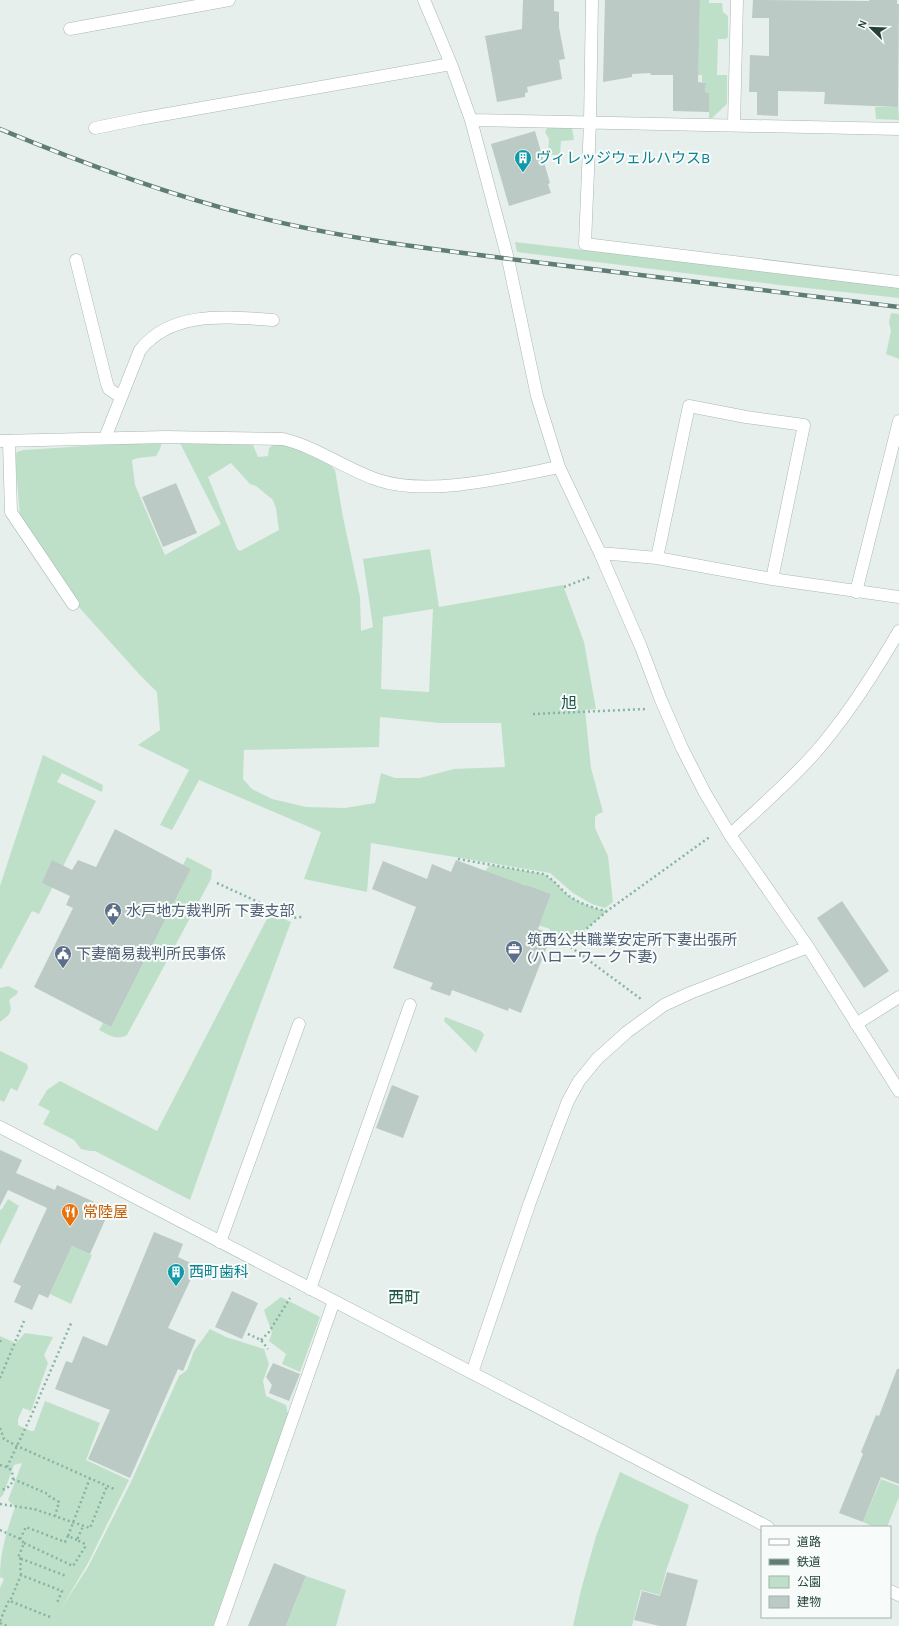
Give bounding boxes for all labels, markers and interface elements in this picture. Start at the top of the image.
north arrow [851,8,891,48]
text: N [855,18,870,30]
building icon: ヴィレッジウェルハウスB [513,148,533,173]
place label: ヴィレッジウェルハウスB [536,149,710,167]
district label: 旭 [561,693,577,712]
public building icon: 水戸地方裁判所 下妻支部 [103,901,123,926]
place label: 水戸地方裁判所 下妻支部 [126,902,295,920]
place label: 筑西公共職業安定所下妻出張所 (ハローワーク下妻) [527,931,737,966]
office icon: 筑西公共職業安定所下妻出張所 (ハローワーク下妻) [504,939,524,964]
public building icon: 下妻簡易裁判所民事係 [53,944,73,969]
place label: 下妻簡易裁判所民事係 [76,945,226,963]
restaurant icon: 常陸屋 [60,1202,80,1227]
place label: 常陸屋 [83,1203,128,1221]
building icon: 西町歯科 [166,1262,186,1287]
place label: 西町歯科 [189,1263,249,1281]
district label: 西町 [388,1288,420,1307]
legend [761,1526,891,1618]
text: 道路 [797,1535,821,1549]
text: 鉄道 [797,1555,821,1569]
text: 公園 [797,1575,821,1589]
text: 建物 [797,1595,821,1609]

